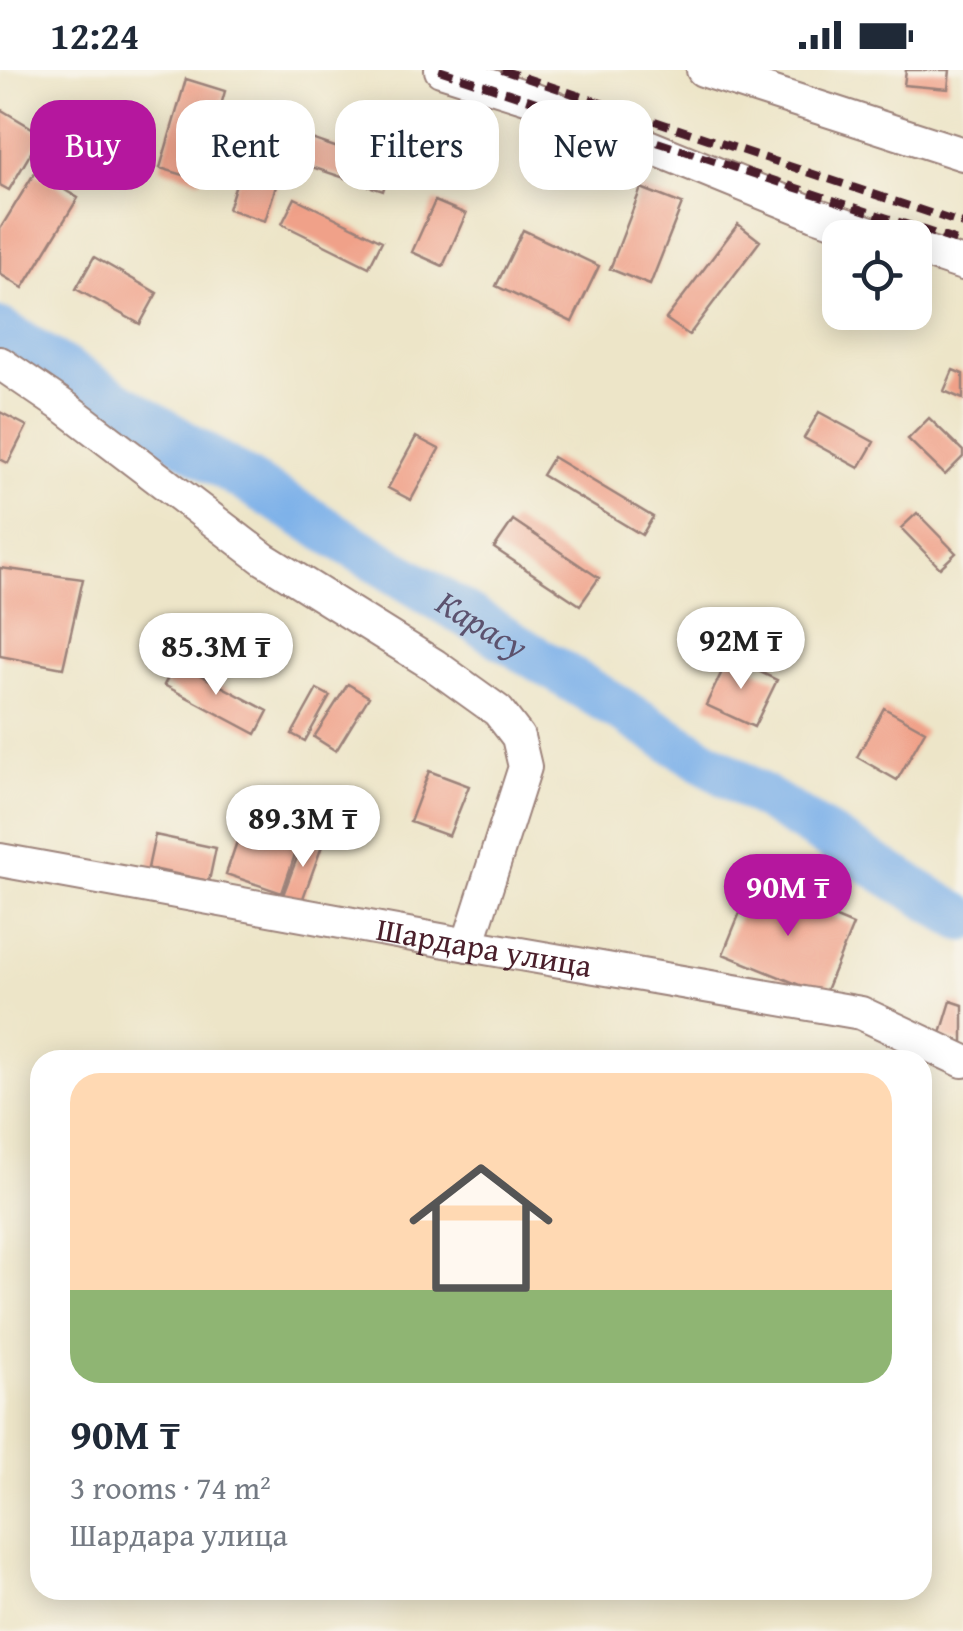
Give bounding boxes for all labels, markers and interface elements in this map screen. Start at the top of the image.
text: 12:24 [50,7,140,63]
chip: Buy [30,100,156,190]
chip: Rent [176,100,315,190]
chip: Filters [335,100,499,190]
chip: New [519,100,653,190]
map controls [822,220,932,330]
button: locate [822,220,932,330]
water label: Карасу [427,577,538,672]
pin: 92M ₸ [671,607,811,692]
pin: 85.3M ₸ [124,613,308,698]
text: 92M ₸ [699,616,783,663]
text: 85.3M ₸ [161,622,271,669]
pin: 89.3M ₸ [211,785,395,870]
text: 89.3M ₸ [248,794,358,841]
pin: 90M ₸ [718,854,858,939]
text: 90M ₸ [746,863,830,910]
street label: Шардара улица [373,905,596,989]
icon: home [391,1138,571,1318]
text: 90M ₸ [70,1403,181,1464]
text: 3 rooms · 74 m² [70,1464,271,1511]
text: Шардара улица [70,1511,288,1558]

